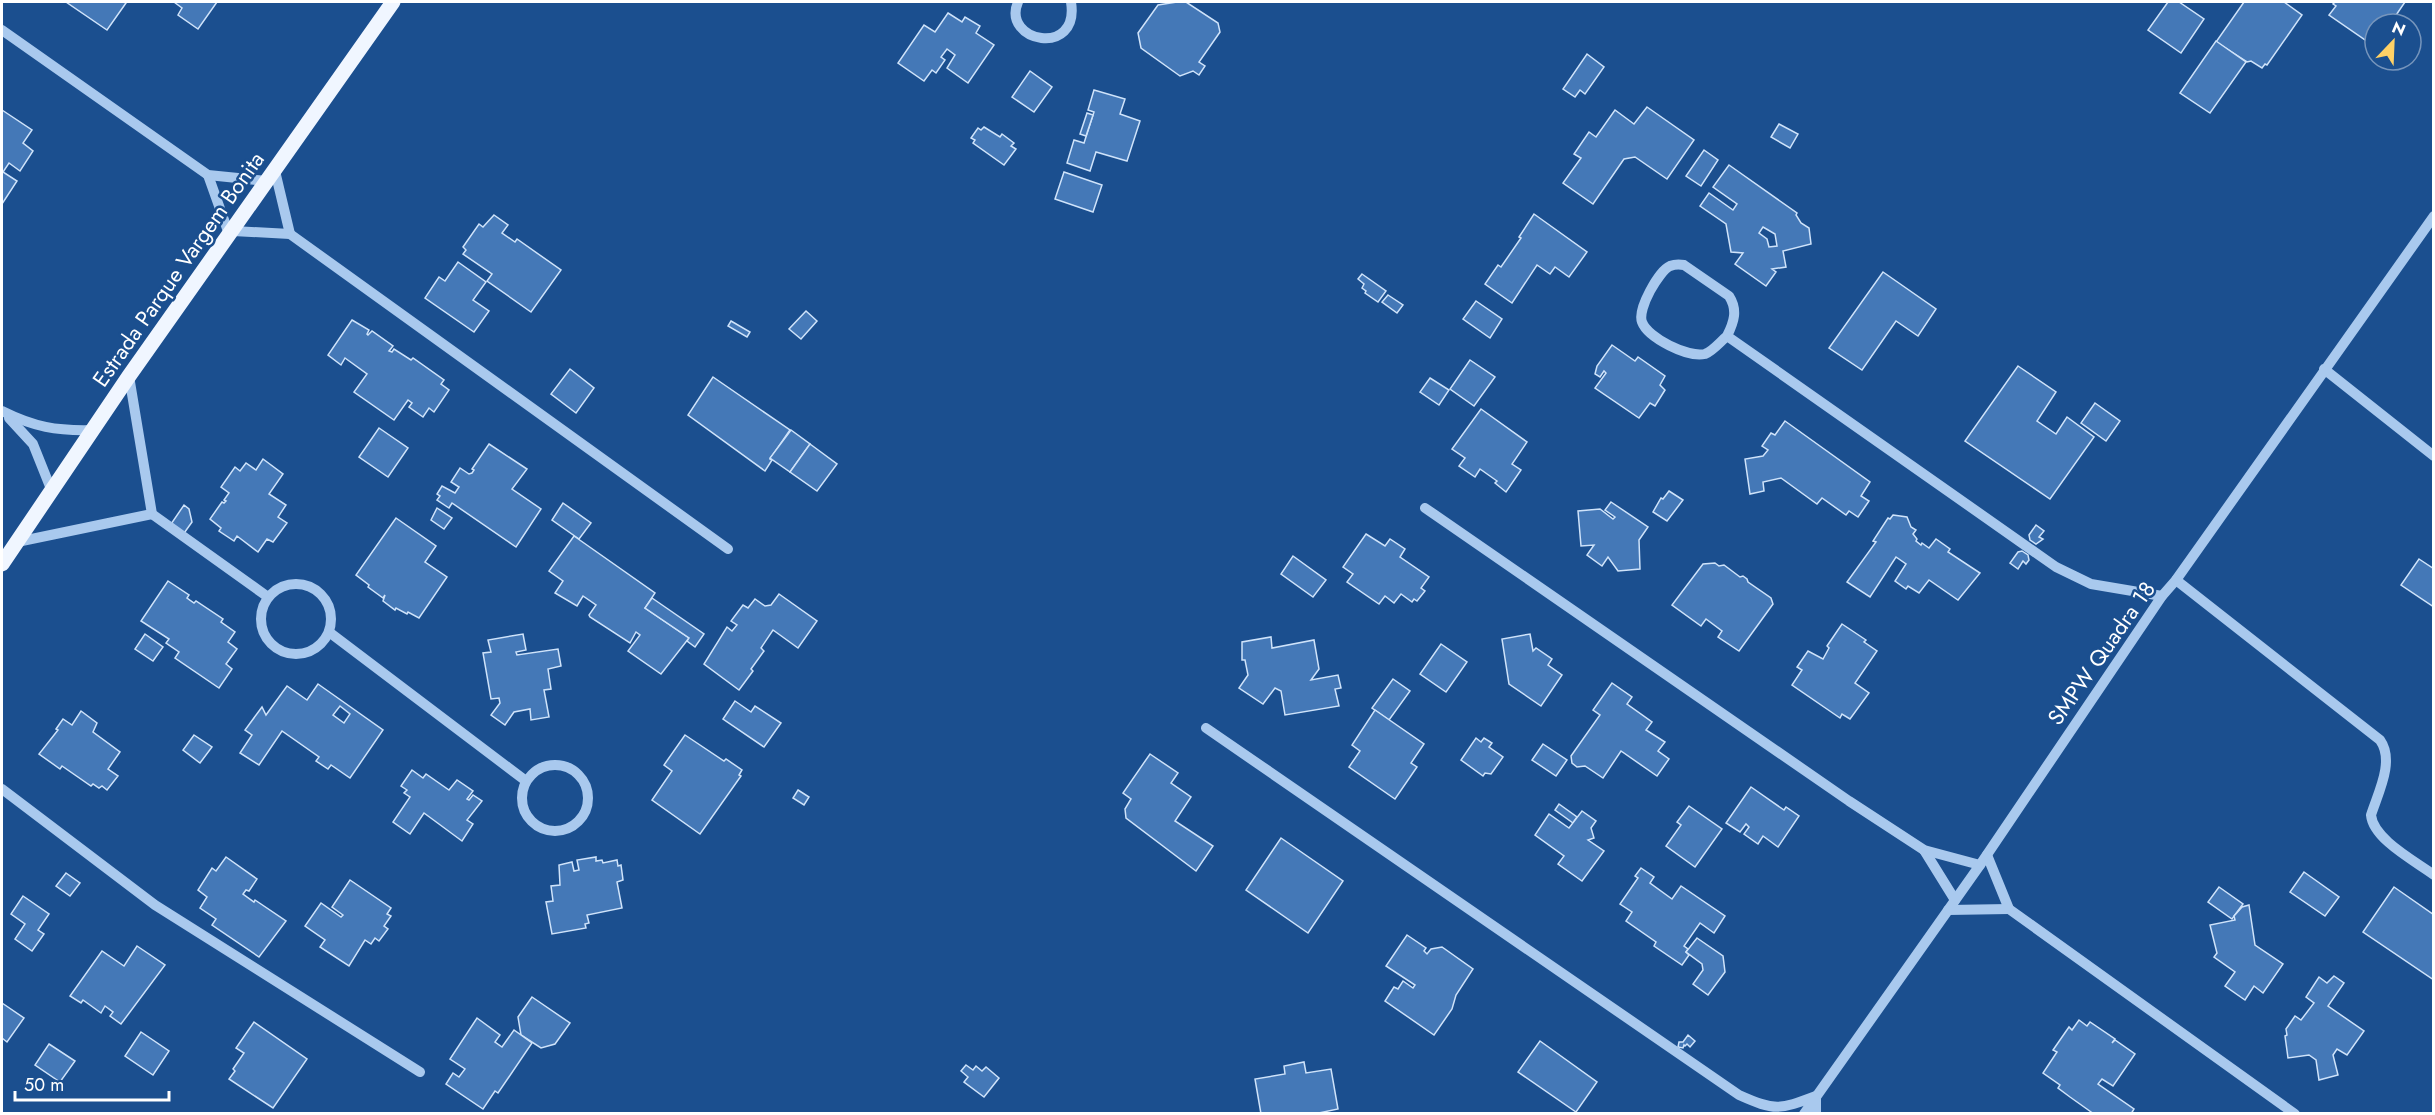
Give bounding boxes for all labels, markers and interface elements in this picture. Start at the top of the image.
north arrow [2363,12,2423,72]
text: N [2388,16,2409,42]
street label: Estrada Parque Vargem Bonita [84,145,272,393]
street label: SMPW Quadra 18 [2039,575,2163,731]
scale bar [15,1064,170,1102]
text: 50 m [24,1072,64,1098]

